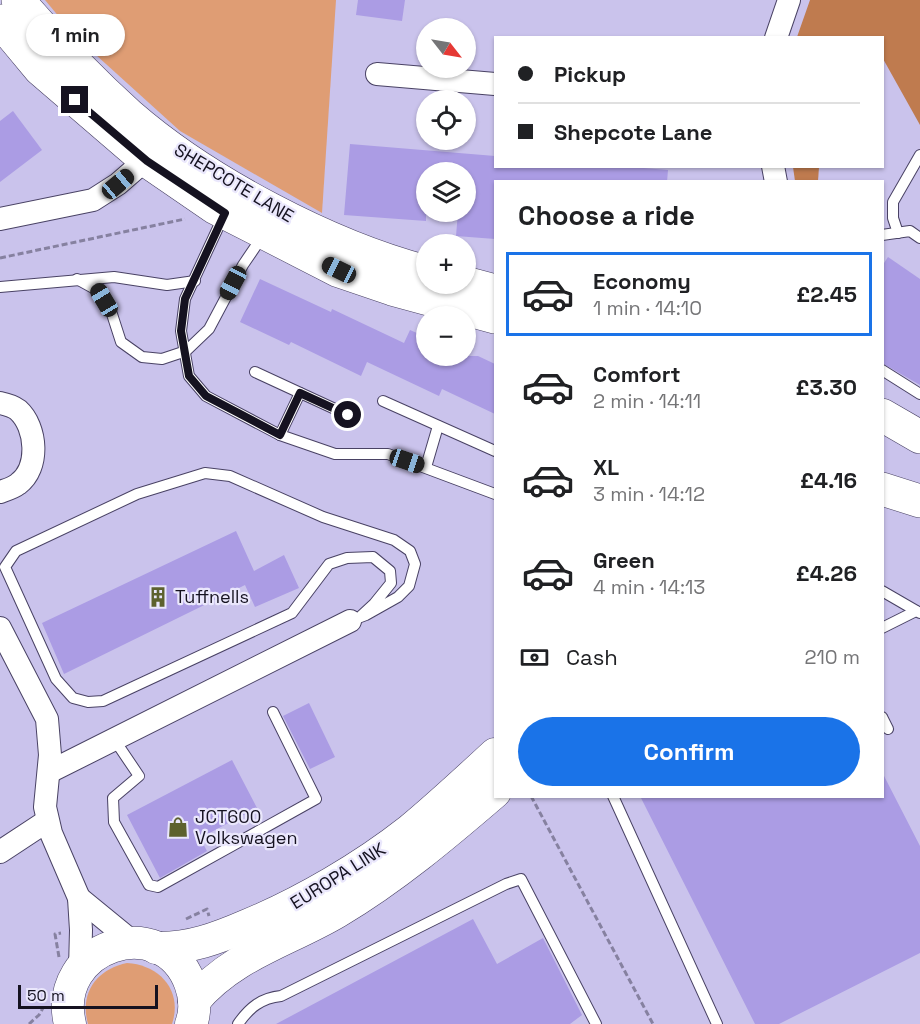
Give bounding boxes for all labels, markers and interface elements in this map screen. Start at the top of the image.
callout: 1 min [26,13,124,55]
north arrow [416,18,476,78]
map controls [416,18,476,366]
text: 1 min [51,22,100,48]
text: Pickup [554,60,626,88]
route end [61,86,88,113]
button: locate [416,90,476,150]
text: Shepcote Lane [554,118,712,146]
street label: SHEPCOTE LANE [170,138,298,227]
button: layers [416,162,476,222]
car [98,166,138,202]
text: Choose a ride [518,198,695,233]
button: + [416,234,476,294]
car [319,254,359,286]
car [217,263,249,303]
icon: car [521,267,575,321]
text: Economy [593,267,691,295]
car [87,280,121,320]
text: £2.45 [796,280,857,308]
text: 1 min · 14:10 [593,295,702,321]
button: − [416,306,476,366]
icon: car [521,360,575,414]
text: Comfort [593,360,681,388]
text: £3.30 [795,373,857,401]
text: 2 min · 14:11 [593,388,701,414]
route start [334,401,361,428]
car [387,447,427,475]
icon: car [521,453,575,507]
text: XL [593,453,619,481]
text: £4.16 [800,466,857,494]
text: 3 min · 14:12 [593,481,705,507]
icon: car [521,546,575,600]
text: Green [593,546,655,574]
text: £4.26 [796,559,857,587]
text: 4 min · 14:13 [593,574,705,600]
building icon: Tuffnells [146,585,170,609]
place label: Tuffnells [175,585,249,608]
icon: cash [518,641,551,674]
text: Cash [566,643,618,671]
text: 210 m [804,644,860,670]
button: Confirm [518,717,860,786]
place label: JCT600 Volkswagen [195,805,297,849]
shop icon: JCT600 Volkswagen [166,815,190,839]
street label: EUROPA LINK [286,837,390,914]
scale bar [18,982,158,1010]
text: 50 m [27,985,65,1006]

